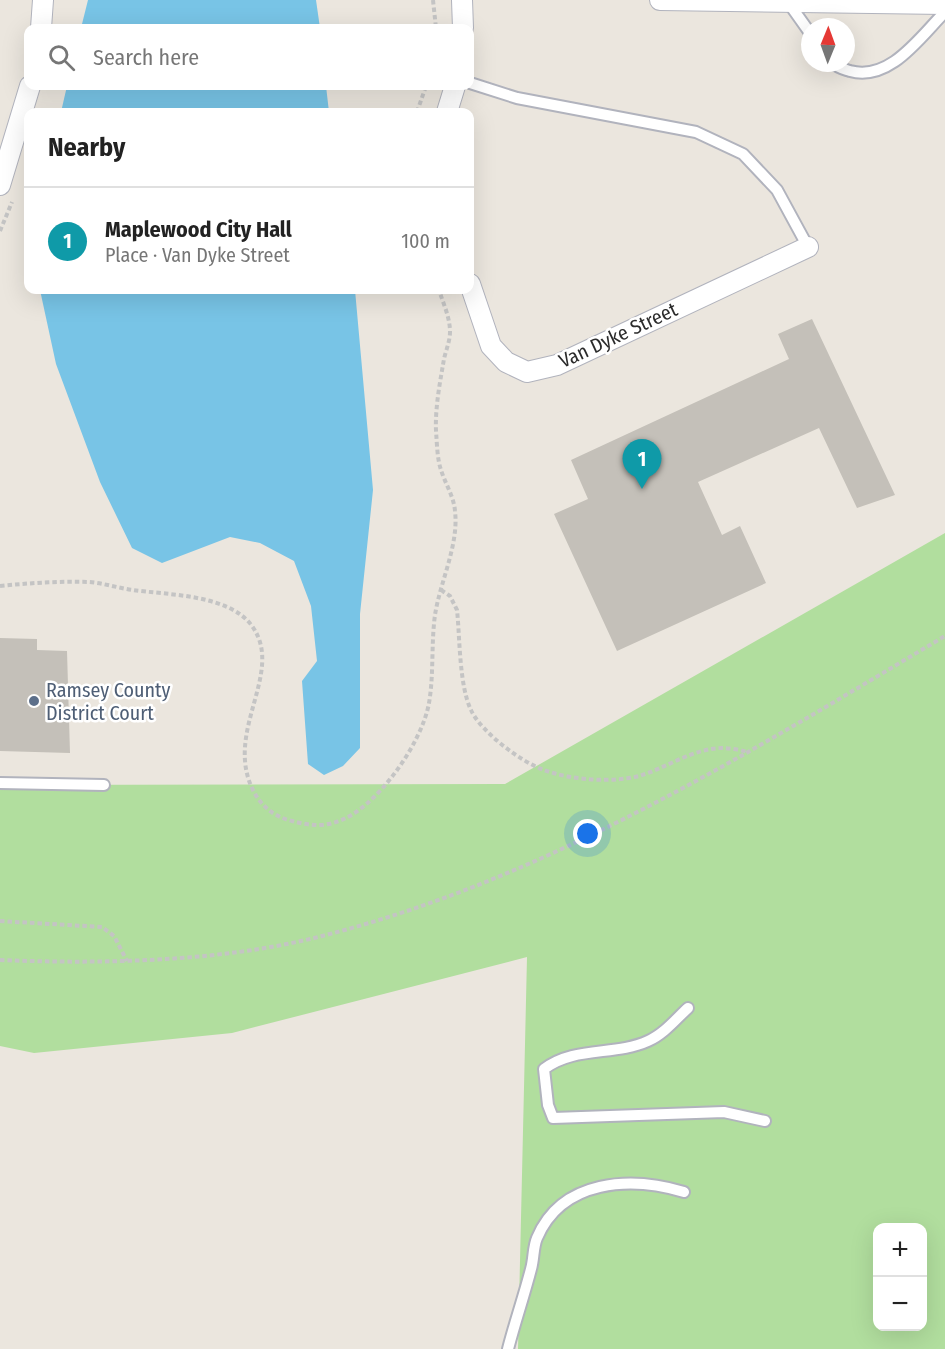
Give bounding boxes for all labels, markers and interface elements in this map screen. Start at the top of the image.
north arrow [801,18,855,72]
search box [24,24,474,90]
icon: search [45,41,78,74]
text: Search here [93,44,199,71]
text: Nearby [48,132,125,163]
text: Maplewood City Hall [105,216,292,243]
text: 1 [63,229,72,253]
text: 100 m [401,229,450,253]
text: Place · Van Dyke Street [105,243,290,267]
street label: Van Dyke Street [555,297,681,373]
pin: 1 [622,440,662,489]
place label: Ramsey County District Court [46,678,171,725]
marker: Ramsey County District Court [27,694,41,708]
your location [573,819,602,848]
map controls [873,1223,927,1331]
button: + [873,1223,927,1277]
button: − [873,1277,927,1331]

